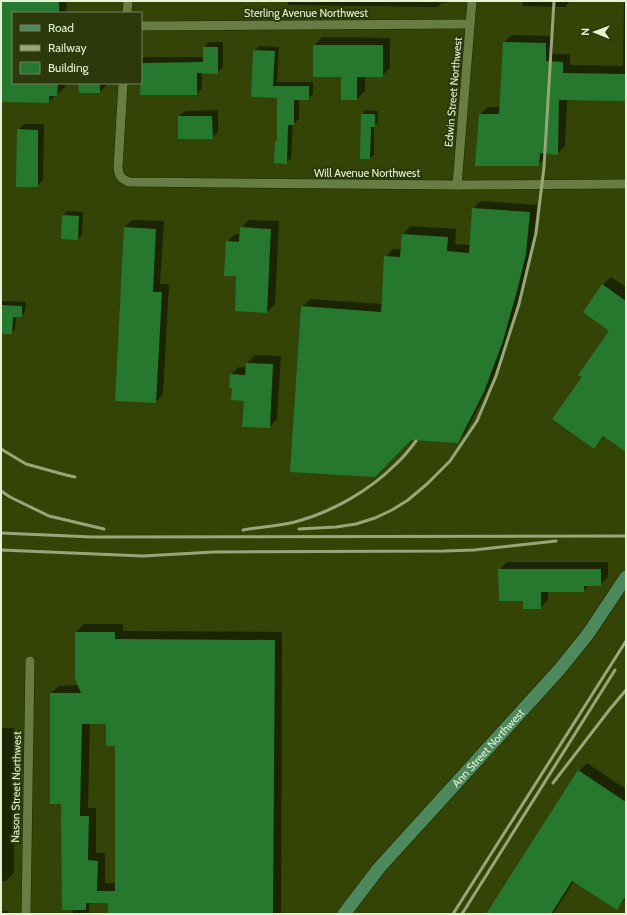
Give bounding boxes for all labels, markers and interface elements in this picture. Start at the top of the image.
street label: Sterling Avenue Northwest [244,6,368,20]
legend [12,12,142,84]
north arrow [575,12,615,52]
text: Road [48,20,74,35]
text: N [578,28,592,36]
street label: Edwin Street Northwest [441,36,465,148]
text: Railway [48,40,86,55]
text: Building [48,60,90,75]
street label: Will Avenue Northwest [314,166,420,180]
street label: Ann Street Northwest [449,706,527,790]
street label: Nason Street Northwest [8,731,24,843]

